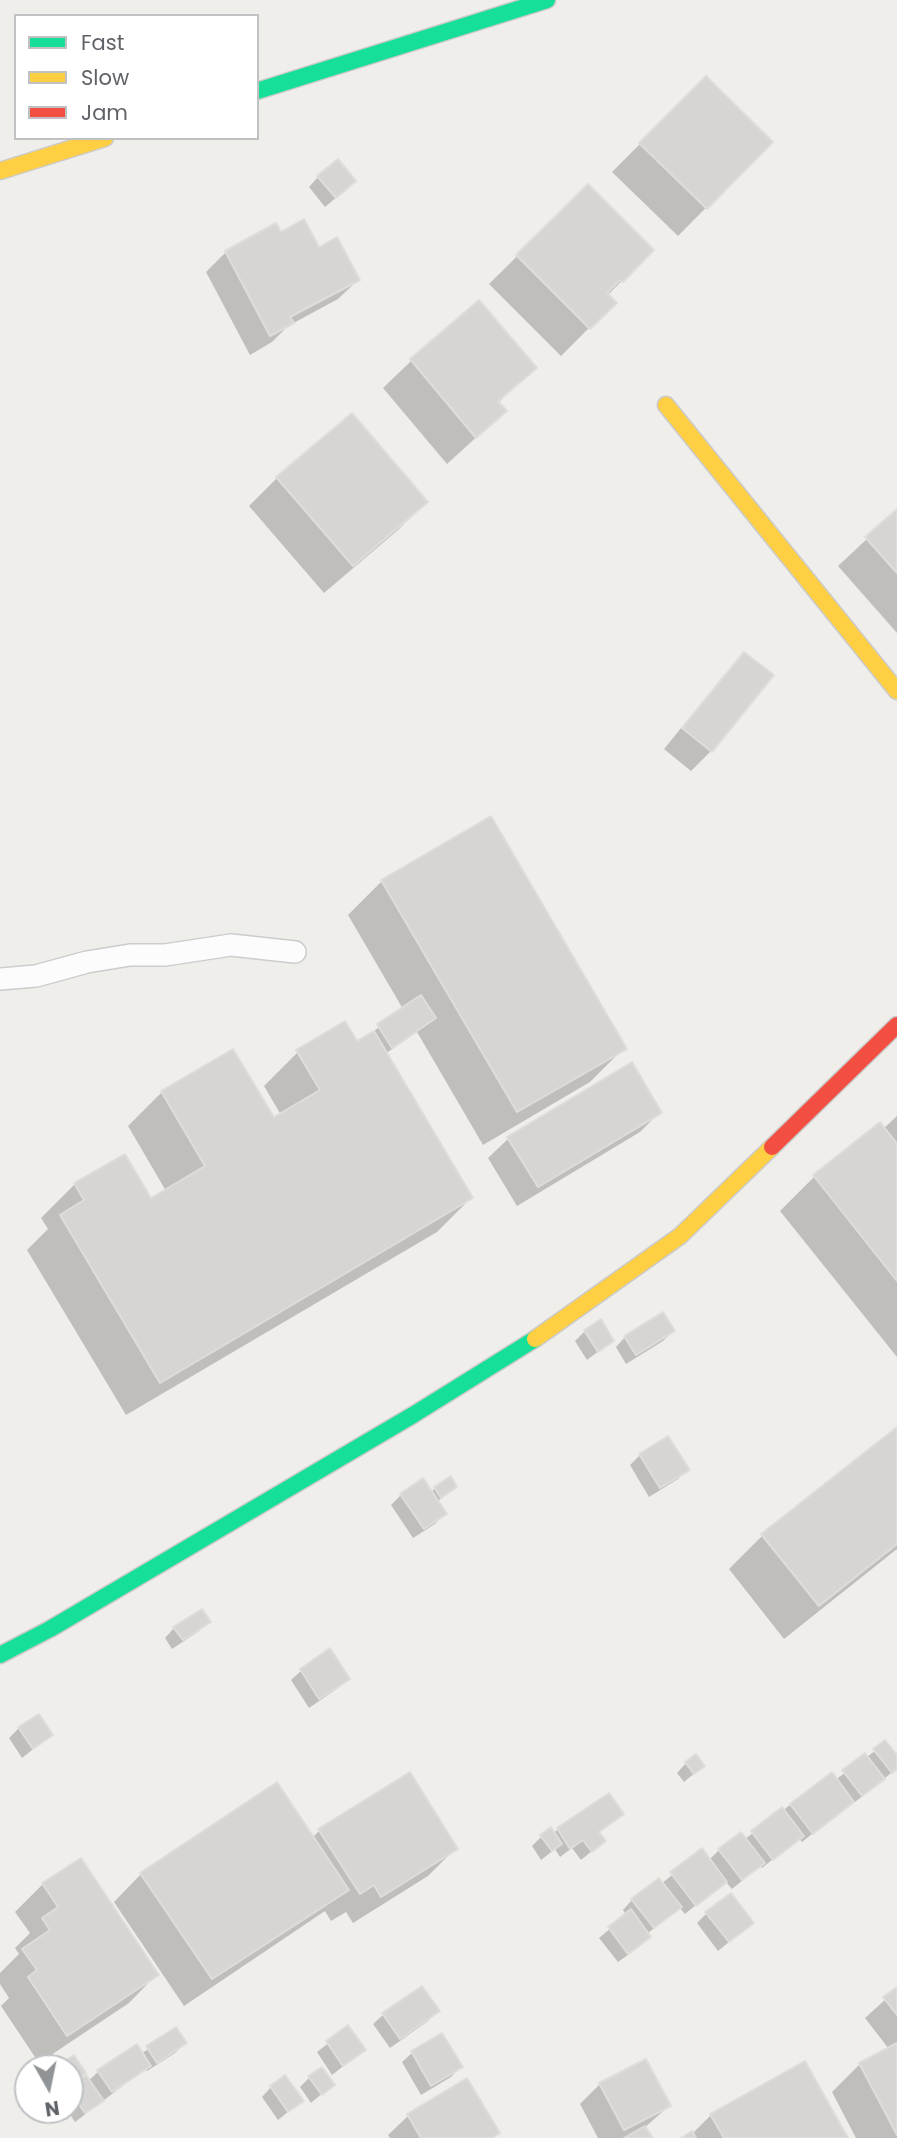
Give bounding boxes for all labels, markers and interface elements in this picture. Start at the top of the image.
legend [14,14,259,140]
text: Fast [81,28,124,57]
text: Slow [81,63,129,92]
text: Jam [81,98,128,127]
north arrow [14,2054,84,2124]
text: N [43,2094,61,2123]

